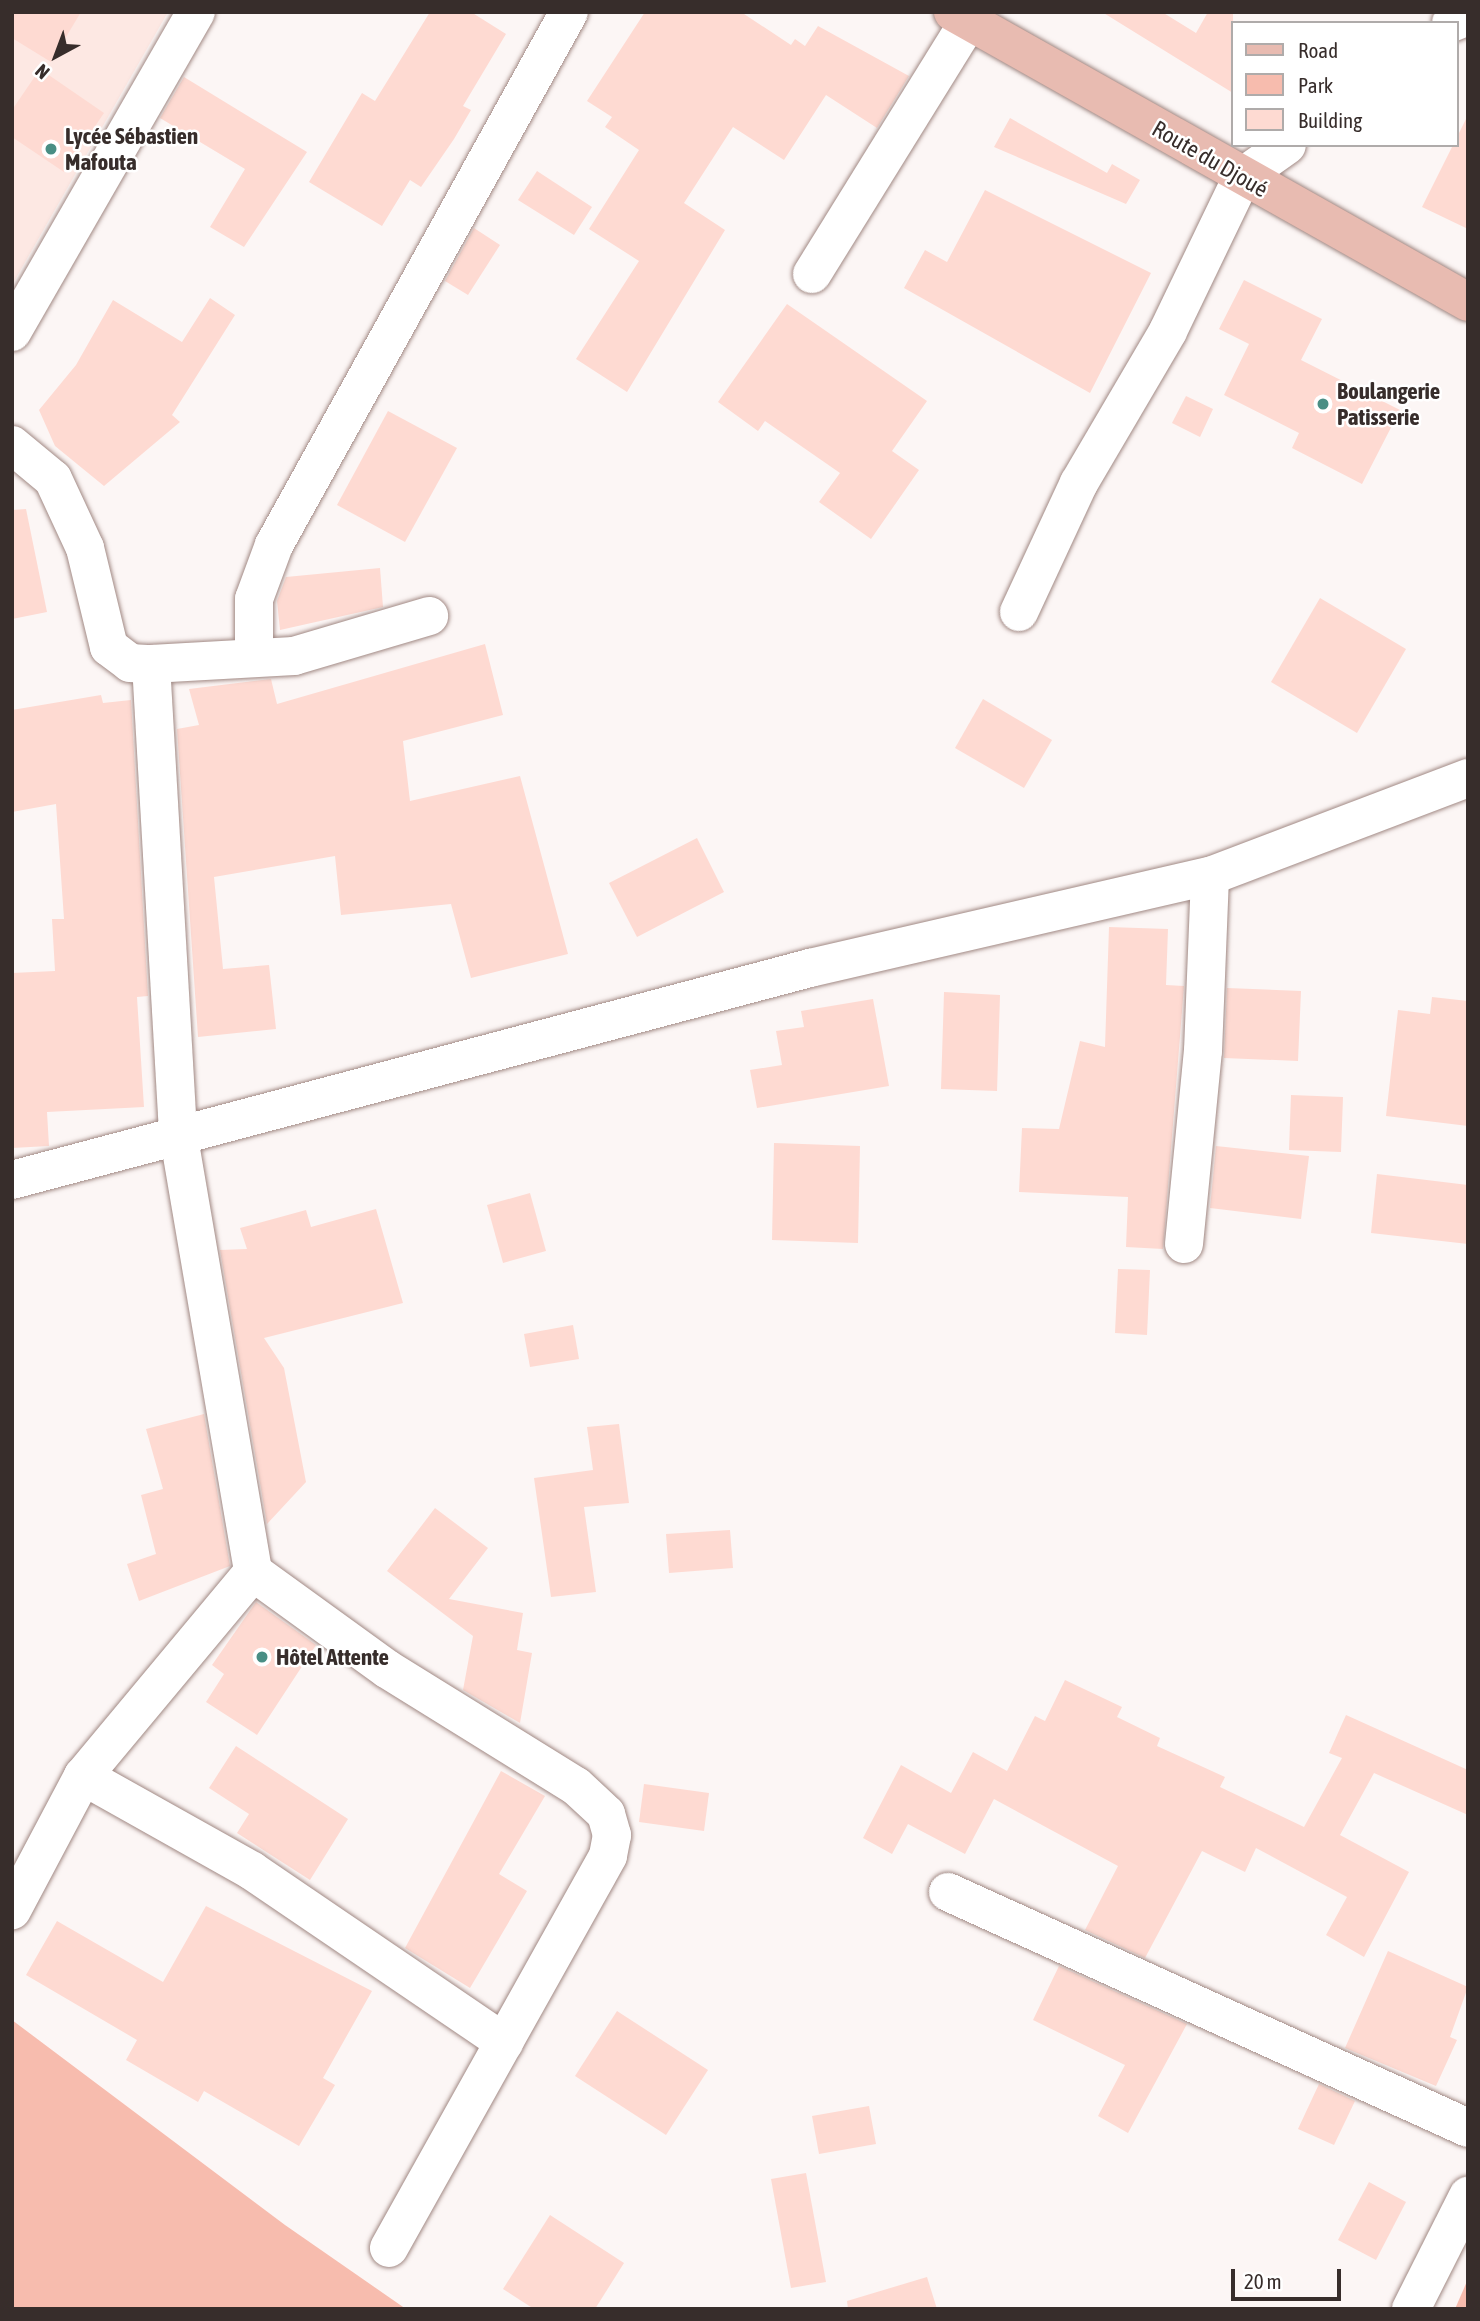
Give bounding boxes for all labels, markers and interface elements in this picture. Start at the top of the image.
north arrow [21,21,91,91]
legend [1232,21,1459,147]
text: Road [1298,38,1338,62]
text: N [31,60,54,84]
text: Park [1298,73,1333,97]
text: Building [1298,108,1362,132]
street label: Route du Djoué [1147,115,1273,203]
place label: Lycée Sébastien Mafouta [65,122,198,176]
marker: Lycée Sébastien Mafouta [43,141,59,157]
place label: Boulangerie Patisserie [1337,377,1440,431]
marker: Boulangerie Patisserie [1315,396,1331,412]
place label: Hôtel Attente [276,1643,389,1671]
marker: Hôtel Attente [254,1649,270,1665]
scale bar [1235,2254,1345,2298]
text: 20 m [1244,2269,1282,2293]

